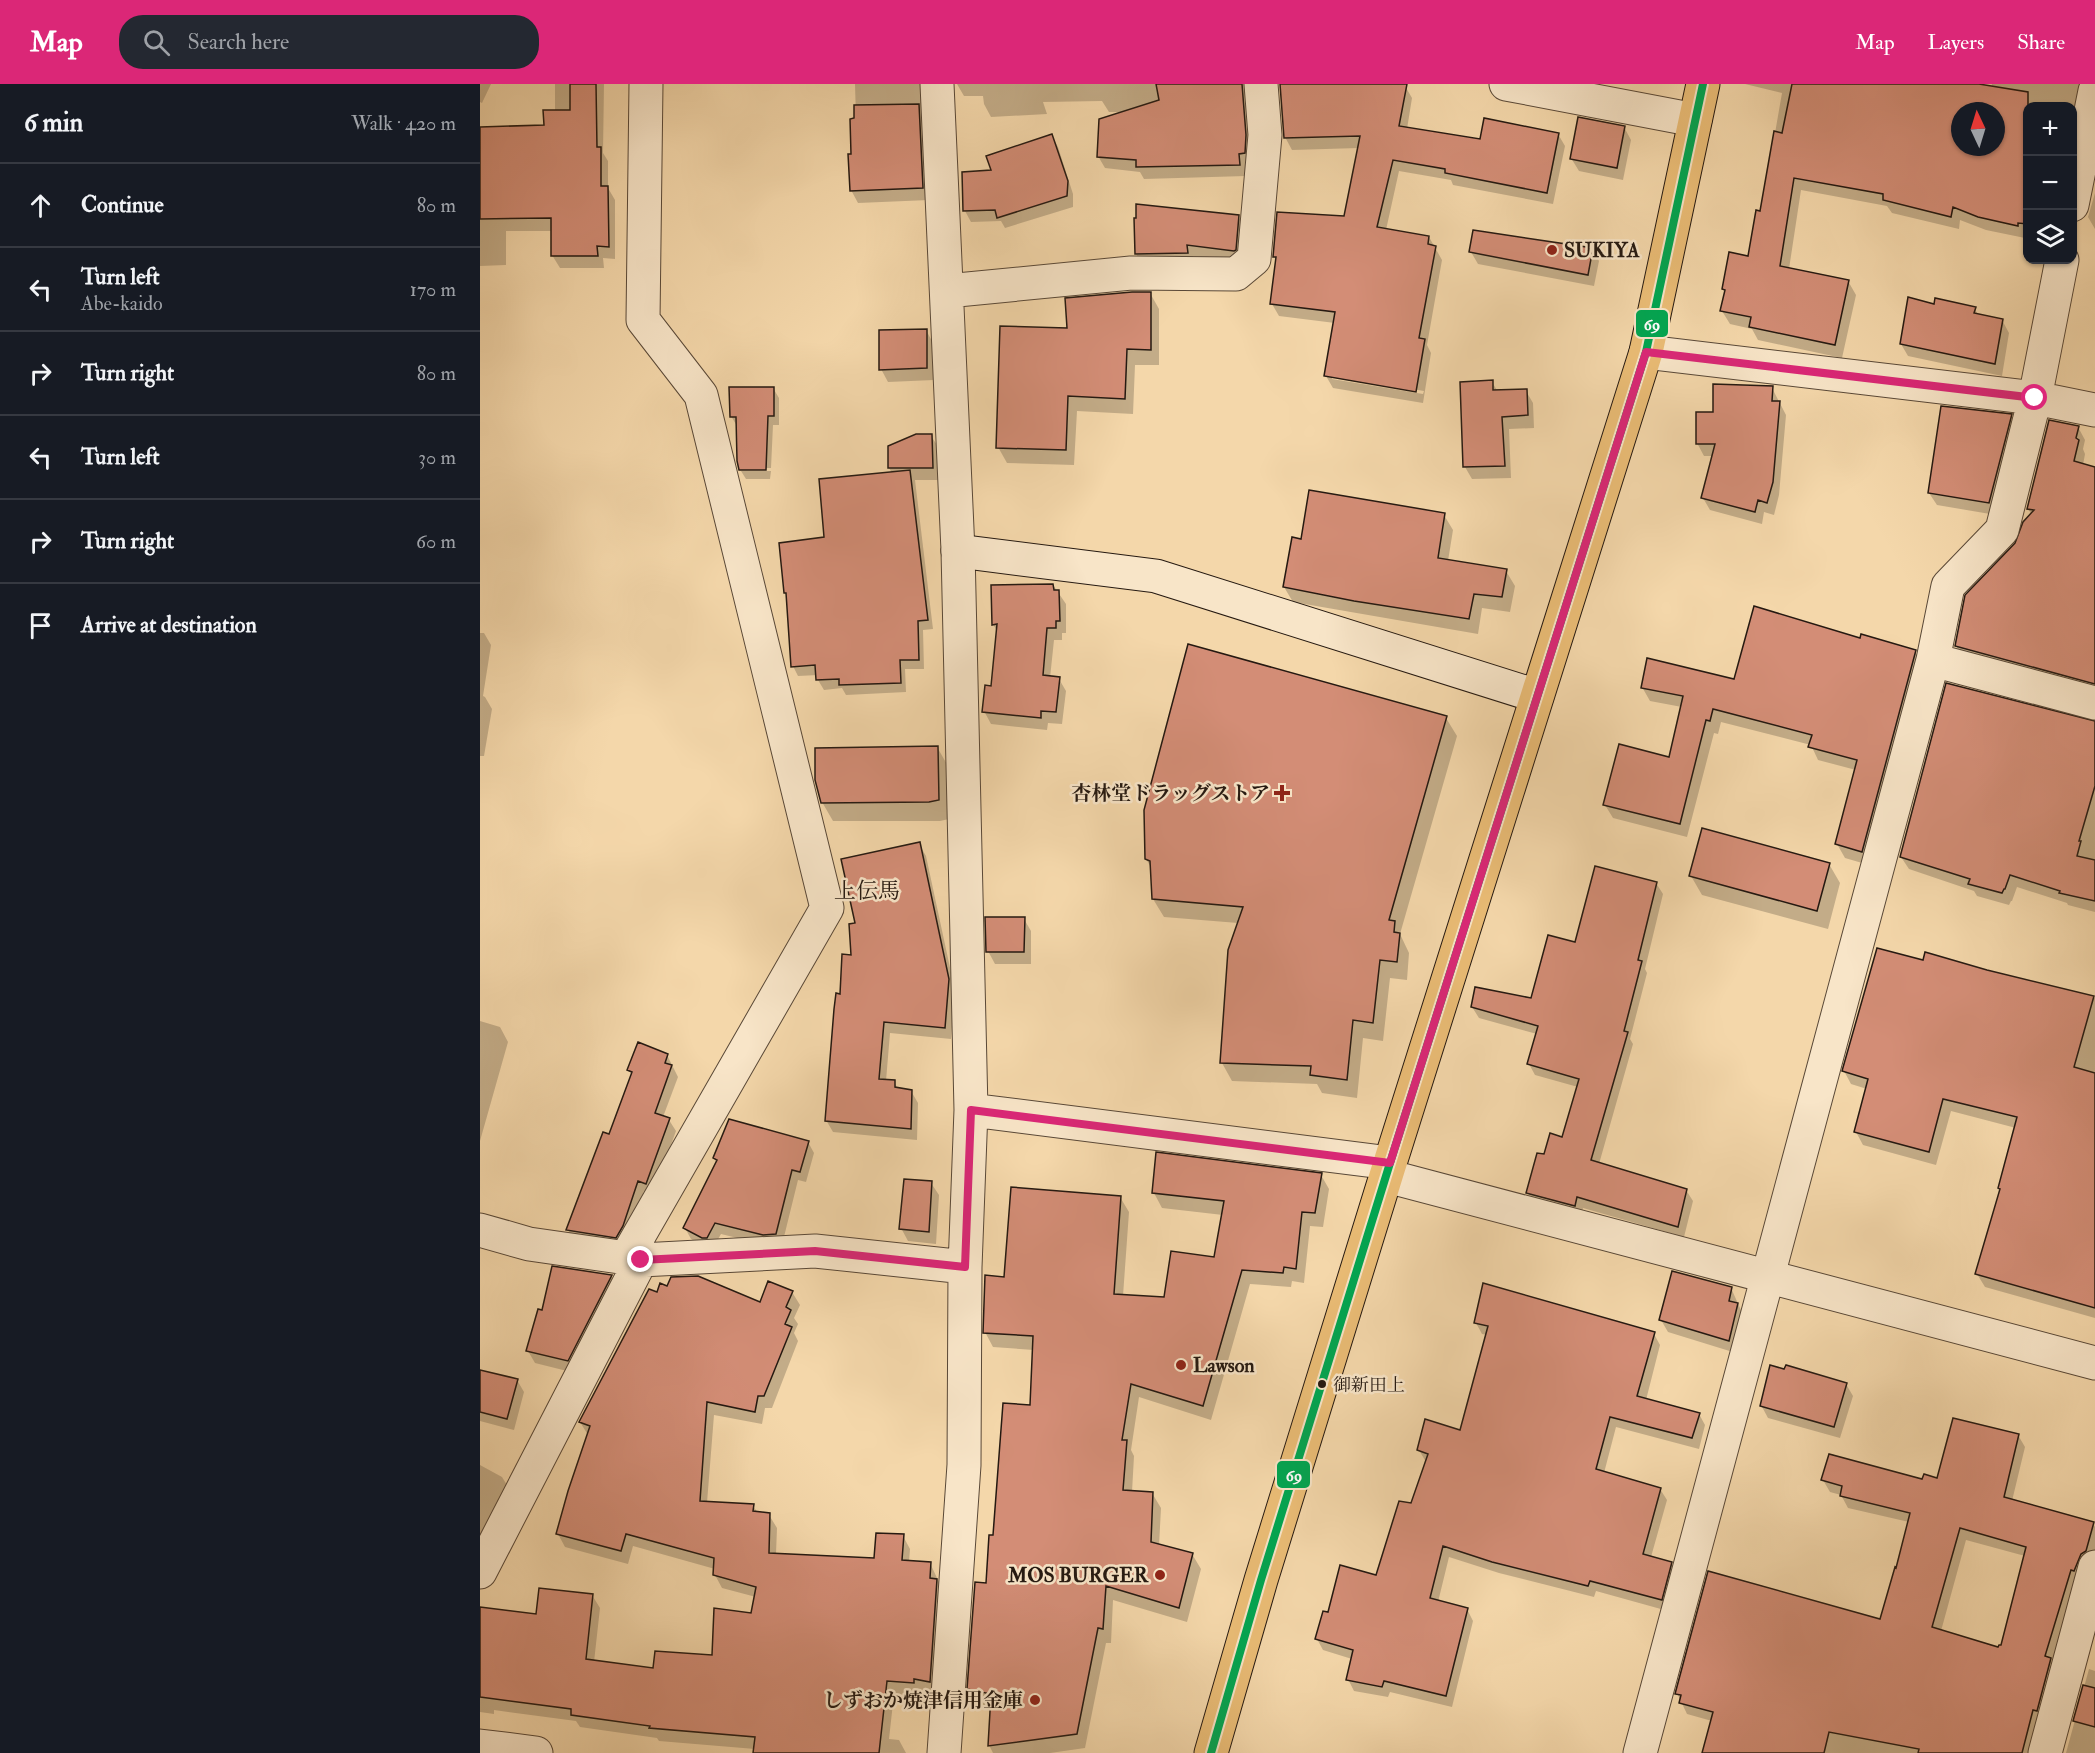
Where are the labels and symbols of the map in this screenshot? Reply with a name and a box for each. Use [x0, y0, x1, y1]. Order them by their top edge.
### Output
north arrow [1951, 102, 2005, 156]
place label: SUKIYA [1564, 238, 1640, 263]
marker: SUKIYA [1545, 243, 1559, 257]
line badge: 69 [1635, 309, 1669, 338]
text: 69 [1644, 315, 1660, 335]
route start [2021, 384, 2047, 410]
place label: 杏林堂ドラッグストア [1071, 781, 1270, 806]
marker: 杏林堂ドラッグストア [1275, 786, 1289, 800]
district label: 上伝馬 [834, 877, 900, 905]
route end [627, 1246, 653, 1272]
place label: Lawson [1193, 1353, 1255, 1378]
marker: Lawson [1174, 1358, 1188, 1372]
place label: 御新田上 [1333, 1374, 1405, 1397]
marker: 御新田上 [1316, 1378, 1328, 1390]
line badge: 69 [1276, 1460, 1311, 1489]
text: 69 [1286, 1466, 1302, 1486]
place label: MOS BURGER [1007, 1563, 1150, 1588]
marker: MOS BURGER [1153, 1568, 1167, 1582]
place label: しずおか焼津信用金庫 [823, 1688, 1023, 1713]
marker: しずおか焼津信用金庫 [1028, 1693, 1042, 1707]

